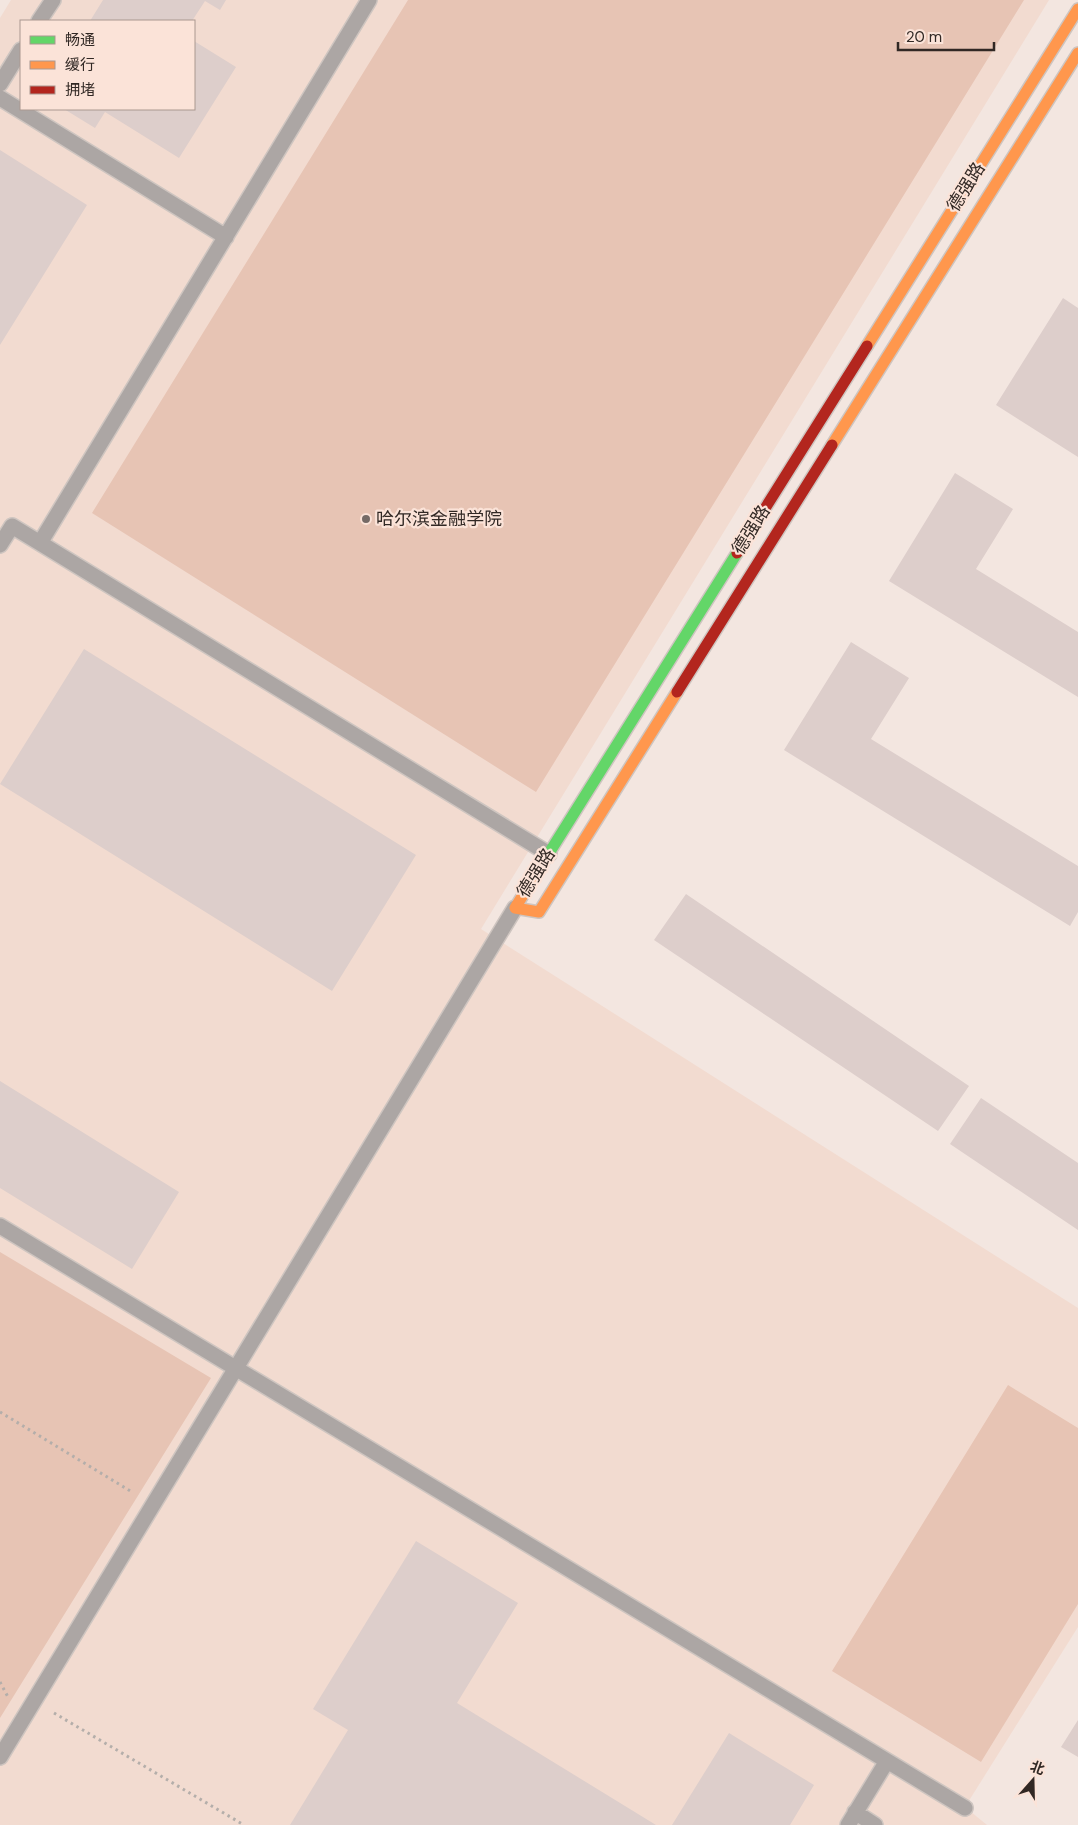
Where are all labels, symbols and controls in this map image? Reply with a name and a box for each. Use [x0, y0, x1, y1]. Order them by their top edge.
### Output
legend [20, 20, 195, 110]
scale bar [898, 20, 994, 52]
text: 20 m [906, 27, 942, 47]
text: 畅通 [65, 30, 95, 50]
text: 缓行 [65, 55, 95, 75]
text: 拥堵 [65, 80, 95, 100]
street label: 德强路 [942, 158, 990, 216]
street label: 德强路 [727, 501, 775, 559]
place label: 哈尔滨金融学院 [376, 507, 502, 531]
marker: 哈尔滨金融学院 [360, 513, 372, 525]
street label: 德强路 [512, 844, 560, 902]
north arrow [1008, 1755, 1058, 1805]
text: 北 [1028, 1757, 1047, 1779]

